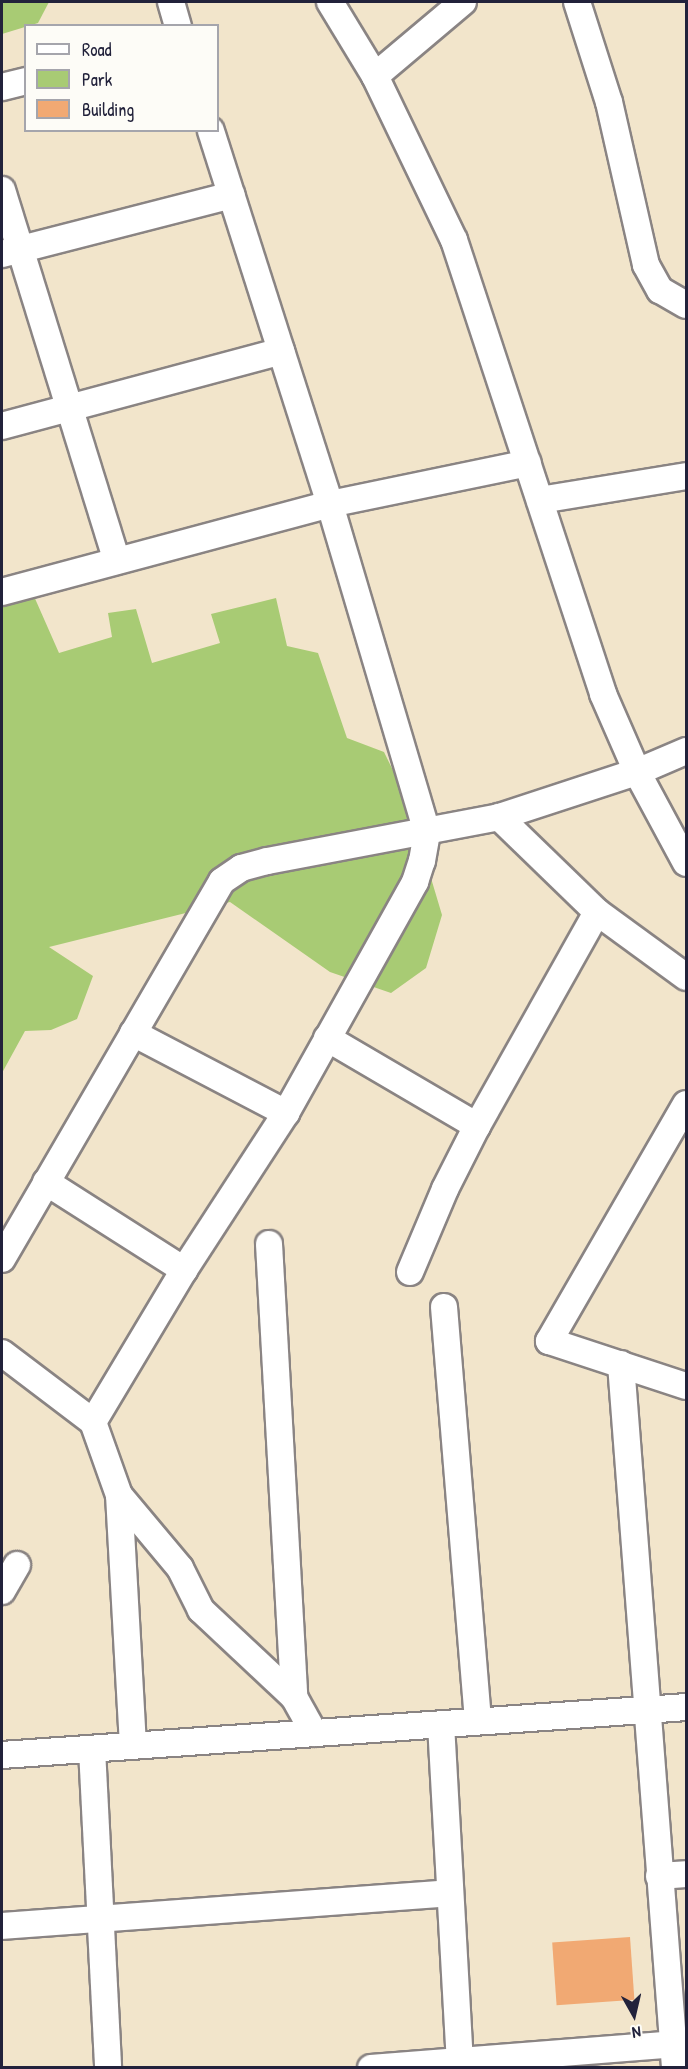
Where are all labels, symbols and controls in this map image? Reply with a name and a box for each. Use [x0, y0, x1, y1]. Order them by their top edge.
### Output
legend [24, 24, 219, 132]
text: Road [82, 37, 112, 62]
text: Park [82, 67, 112, 92]
text: Building [82, 97, 134, 122]
north arrow [604, 1985, 664, 2045]
text: N [631, 2021, 642, 2044]

